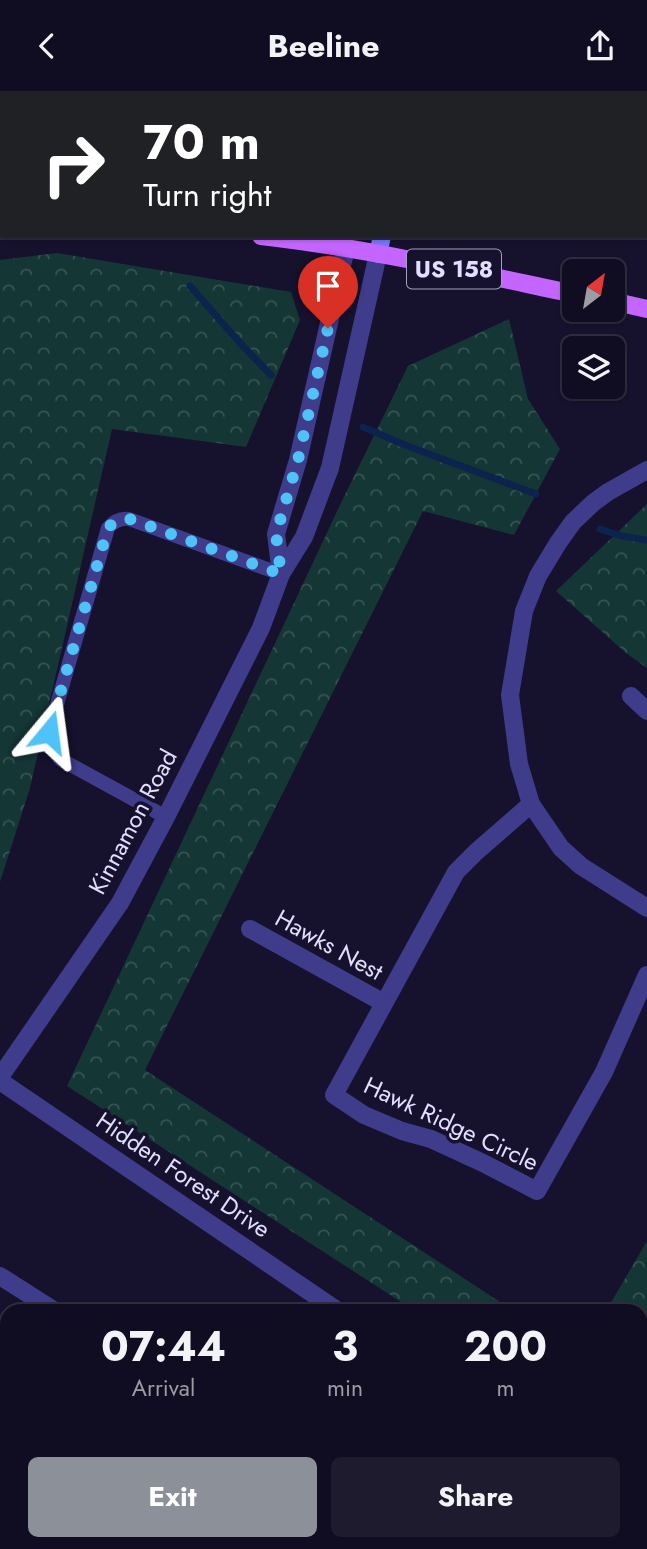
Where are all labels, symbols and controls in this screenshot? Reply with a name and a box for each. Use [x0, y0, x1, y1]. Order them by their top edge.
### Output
text: Beeline [267, 23, 380, 69]
icon: back [28, 27, 66, 65]
icon: share [581, 27, 619, 65]
text: 70 m [143, 107, 260, 177]
icon: right [28, 119, 119, 210]
text: Turn right [143, 172, 272, 218]
road number: US 158 [407, 249, 501, 288]
pin [298, 256, 358, 328]
north arrow [562, 259, 625, 322]
map controls [562, 259, 625, 399]
icon: arrive [309, 267, 347, 305]
button: layers [562, 336, 625, 399]
position arrow [12, 695, 86, 769]
street label: Kinnamon Road [80, 743, 186, 901]
street label: Hawks Nest [269, 900, 390, 989]
street label: Hawk Ridge Circle [358, 1068, 544, 1179]
street label: Hidden Forest Drive [89, 1103, 277, 1246]
text: 07:44 [101, 1316, 226, 1377]
text: 3 [332, 1316, 358, 1377]
text: 200 [464, 1316, 547, 1377]
text: Arrival [132, 1371, 195, 1405]
text: min [327, 1371, 363, 1405]
text: m [497, 1371, 514, 1405]
button: Exit [28, 1457, 317, 1537]
button: Share [331, 1457, 620, 1537]

